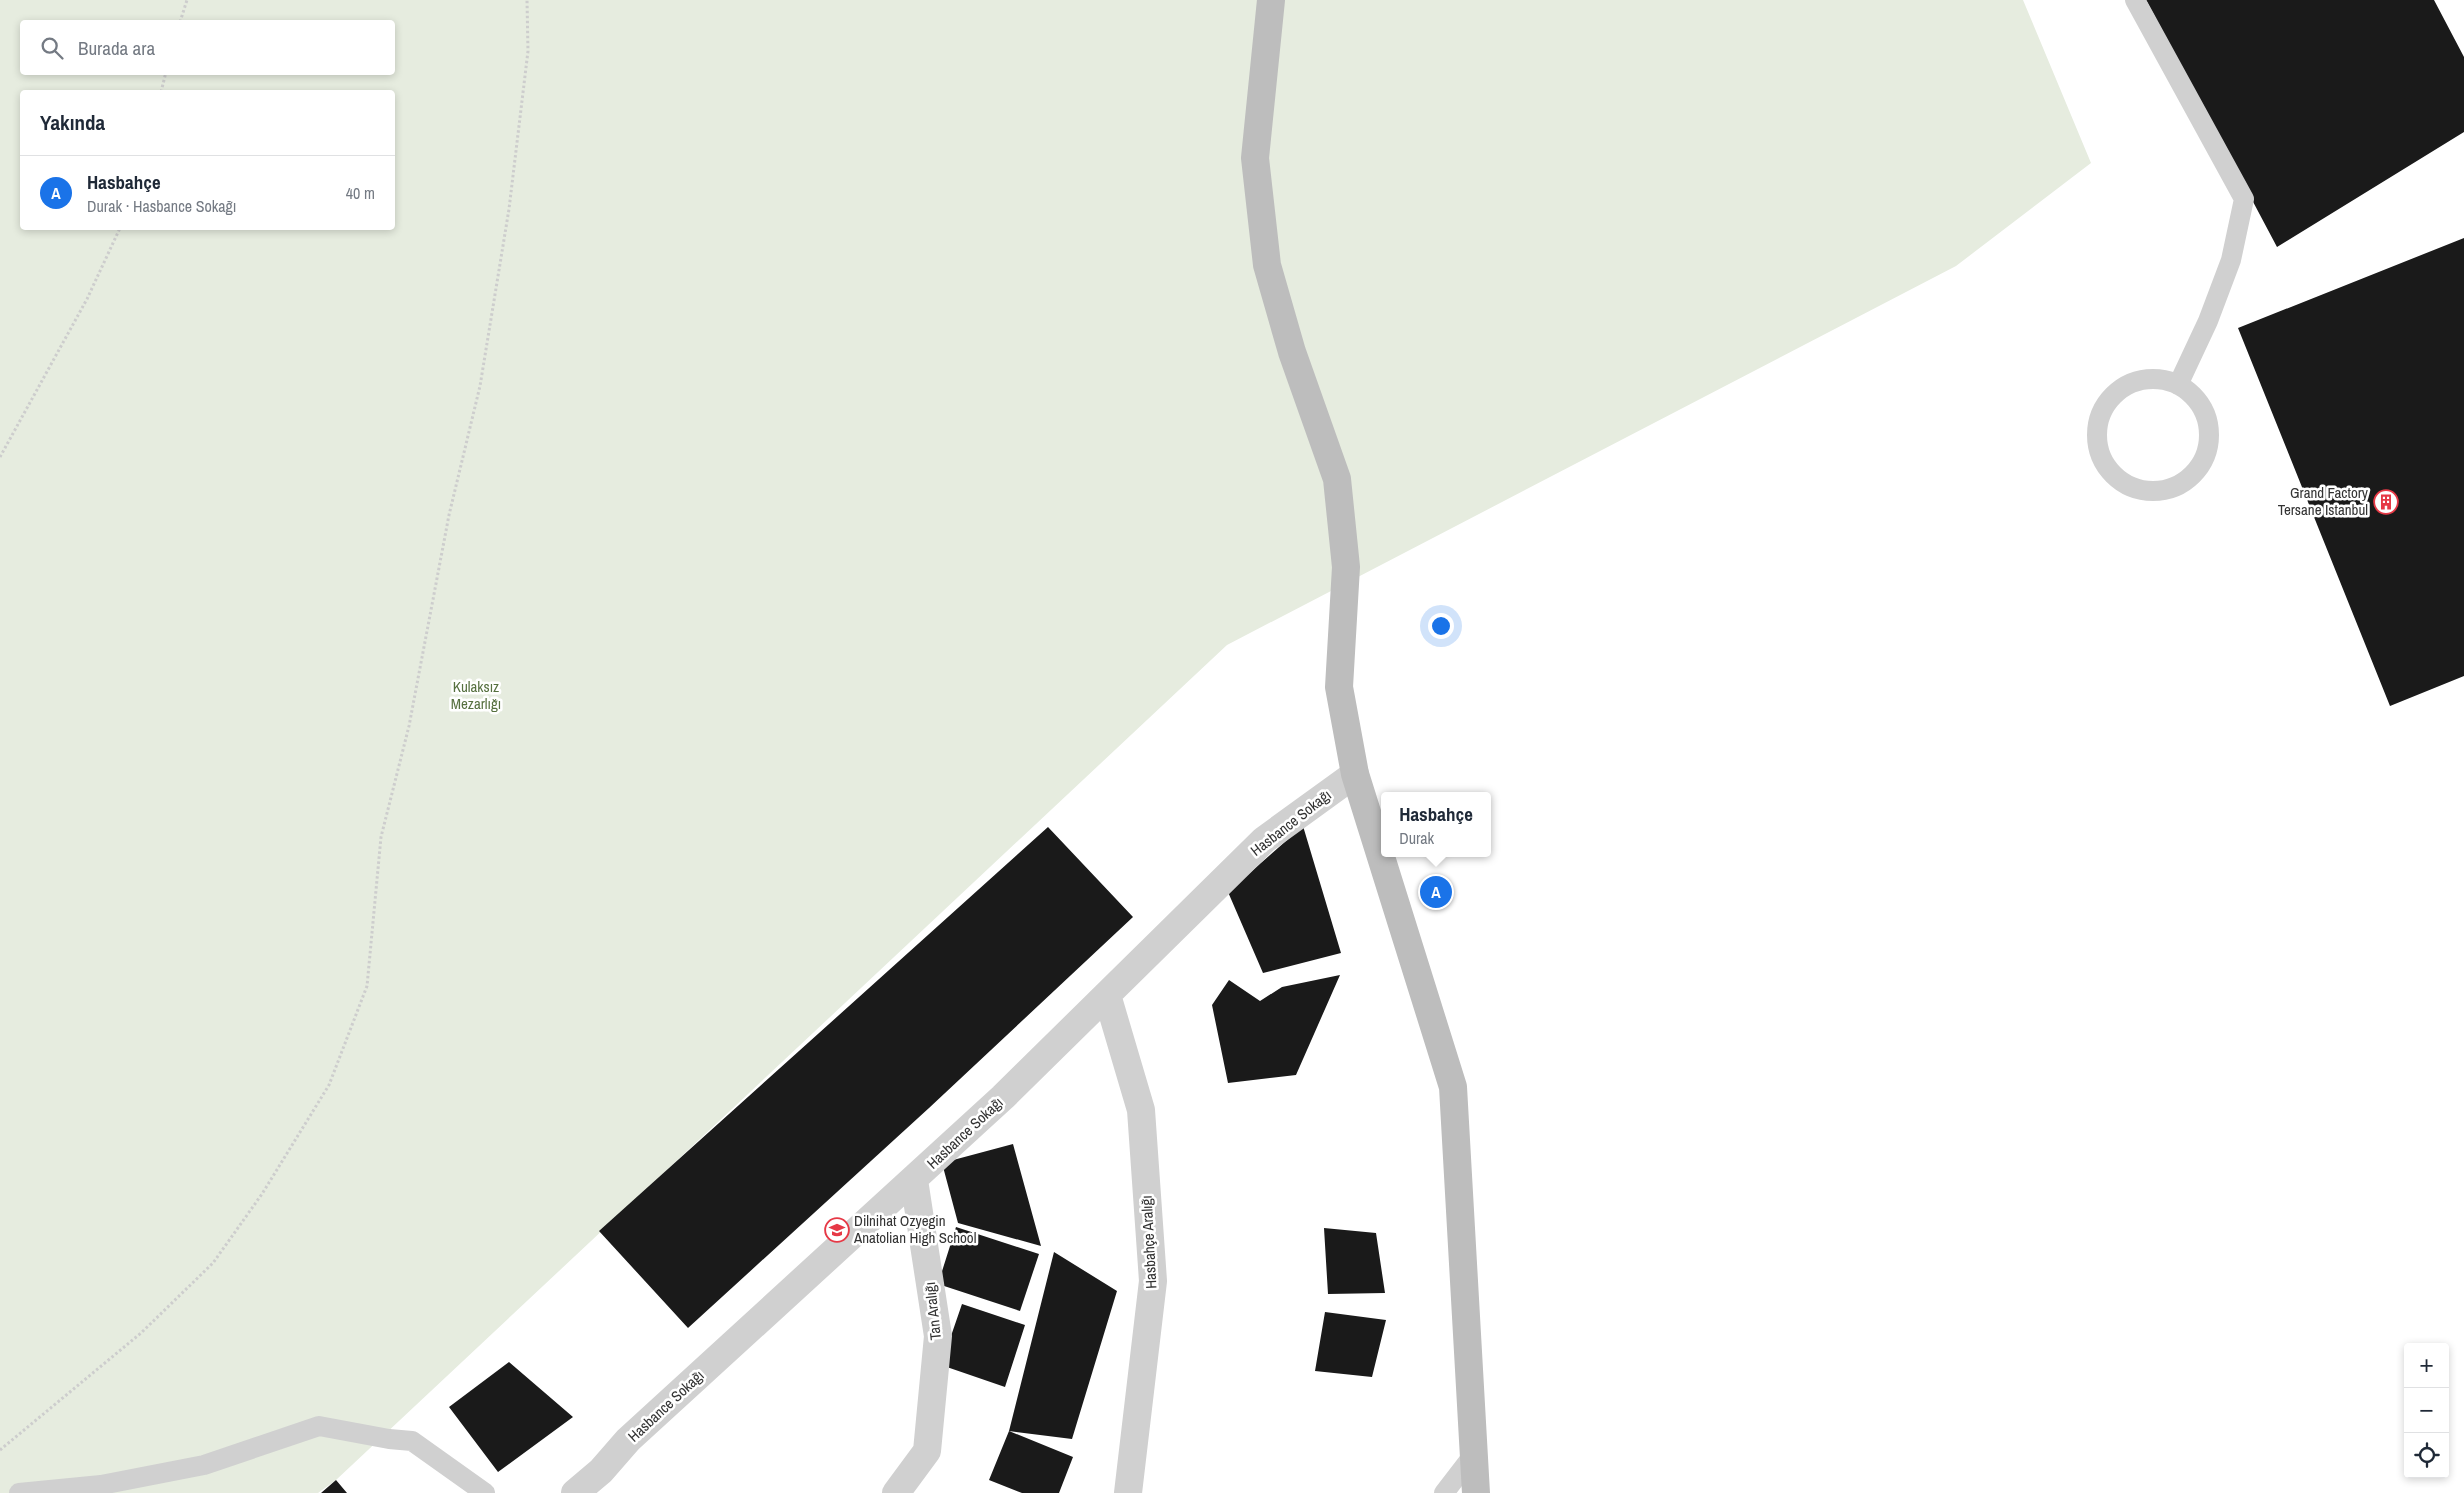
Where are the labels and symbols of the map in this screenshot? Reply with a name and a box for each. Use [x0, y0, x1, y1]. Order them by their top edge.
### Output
place label: Grand Factory Tersane Istanbul [2278, 482, 2369, 520]
building icon: Grand Factory Tersane Istanbul [2373, 489, 2399, 515]
your location [1428, 613, 1454, 639]
park label: Kulaksız Mezarlığı [451, 676, 501, 714]
street label: Hasbance Sokağı [1246, 784, 1335, 861]
pin: A [1420, 873, 1452, 911]
street label: Hasbance Sokağı [922, 1092, 1007, 1173]
street label: Hasbahçe Aralığı [1136, 1195, 1161, 1289]
place label: Dilnihat Ozyegin Anatolian High School [853, 1210, 976, 1248]
school or university icon: Dilnihat Ozyegin Anatolian High School [824, 1217, 850, 1243]
street label: Tan Aralığı [919, 1281, 946, 1341]
street label: Hasbance Sokağı [623, 1365, 708, 1446]

